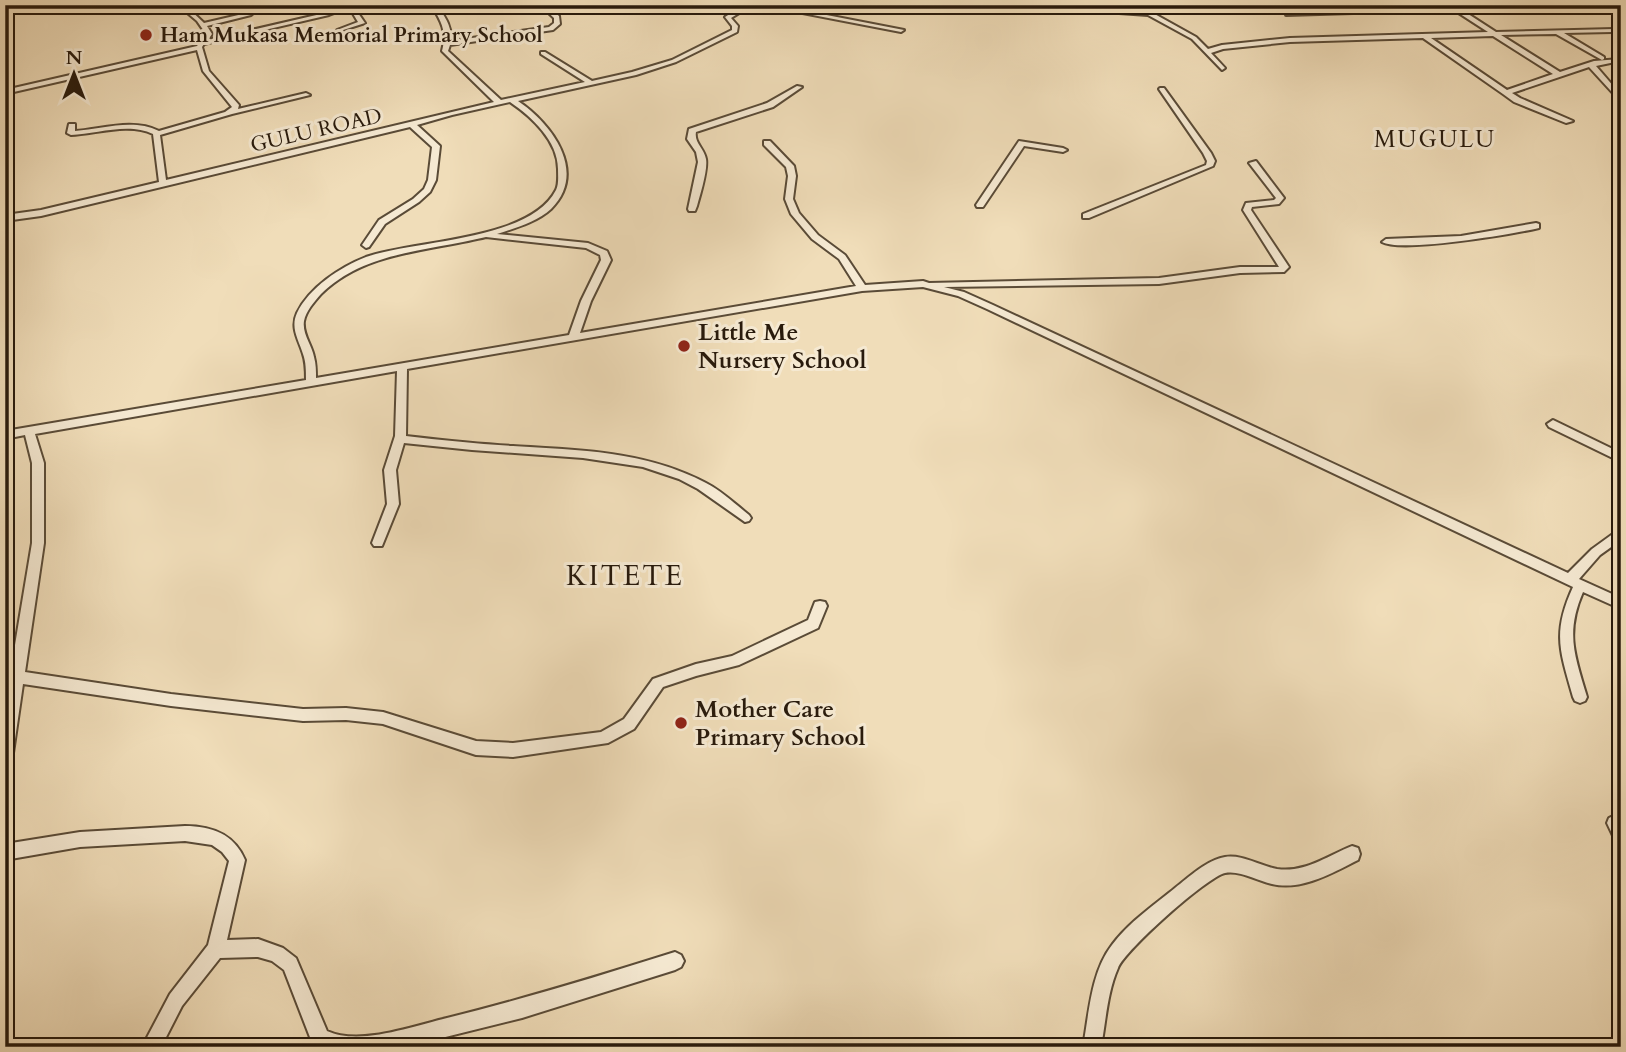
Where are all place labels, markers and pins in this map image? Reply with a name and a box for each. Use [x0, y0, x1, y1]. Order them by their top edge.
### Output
place label: Ham Mukasa Memorial Primary School [160, 21, 543, 50]
marker: Ham Mukasa Memorial Primary School [138, 27, 154, 43]
place label: Little Me Nursery School [698, 316, 866, 377]
marker: Little Me Nursery School [676, 338, 692, 354]
place label: Mother Care Primary School [695, 693, 866, 754]
marker: Mother Care Primary School [673, 715, 689, 731]

